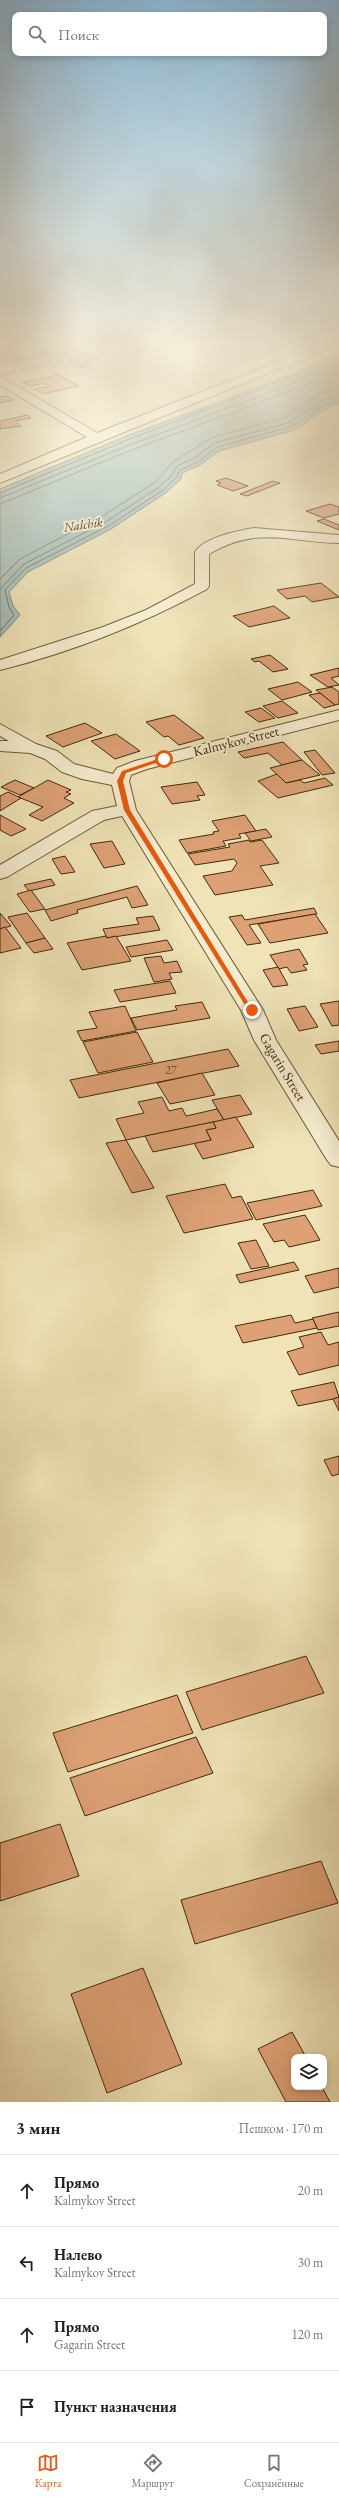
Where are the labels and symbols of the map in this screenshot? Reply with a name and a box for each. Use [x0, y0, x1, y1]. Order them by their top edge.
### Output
water label: Nalchik [61, 513, 104, 536]
street label: Kalmykov Street [191, 721, 281, 760]
route start [155, 750, 173, 768]
route end [243, 1001, 261, 1019]
street label: Gagarin Street [256, 1030, 311, 1105]
house number: 27 [165, 1062, 177, 1078]

